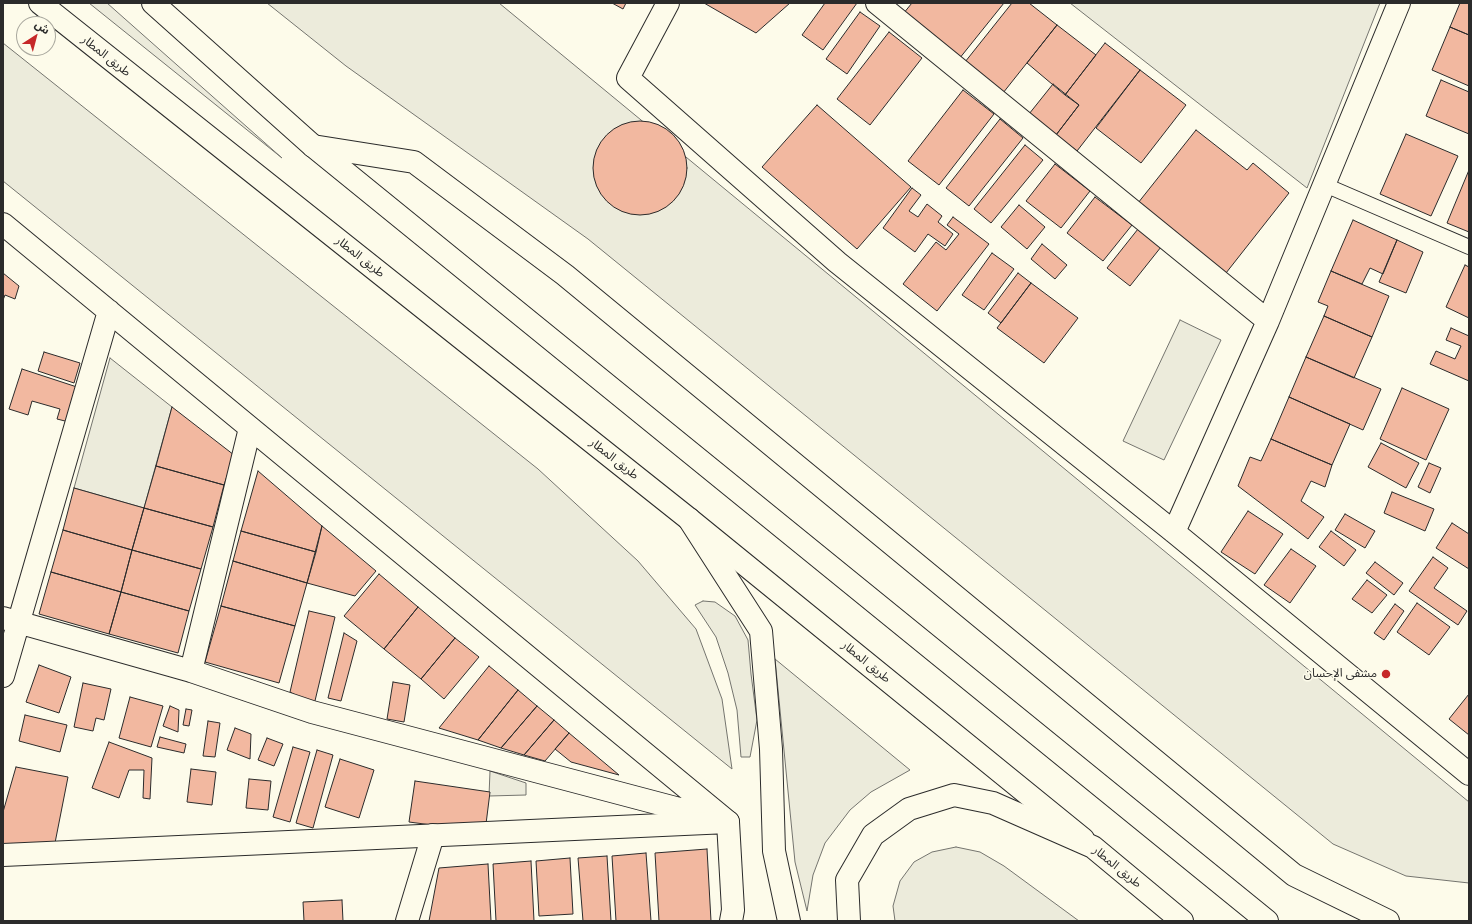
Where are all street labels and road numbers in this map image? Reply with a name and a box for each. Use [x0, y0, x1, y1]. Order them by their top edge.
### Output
street label: طريق المطار [79, 32, 133, 80]
street label: طريق المطار [333, 233, 387, 281]
street label: طريق المطار [587, 435, 641, 483]
street label: طريق المطار [839, 638, 893, 686]
street label: طريق المطار [1090, 843, 1144, 891]

